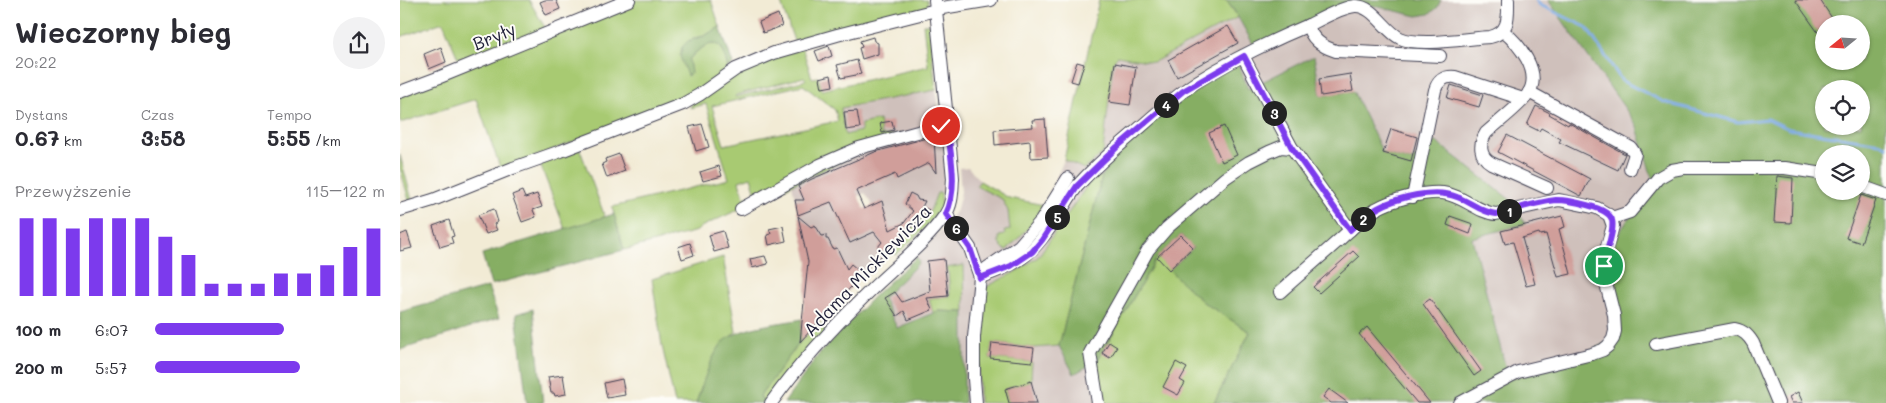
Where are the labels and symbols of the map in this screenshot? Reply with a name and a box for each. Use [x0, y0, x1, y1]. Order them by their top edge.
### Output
north arrow [1815, 15, 1870, 70]
street label: Bryły [469, 17, 519, 55]
pin: 4 [1154, 92, 1178, 118]
pin: 3 [1262, 100, 1286, 126]
pin [920, 105, 962, 147]
pin: 1 [1496, 198, 1522, 224]
street label: Adama Mickiewicza [798, 199, 936, 341]
pin: 5 [1044, 204, 1070, 230]
pin: 2 [1350, 206, 1376, 232]
pin: 6 [944, 216, 968, 240]
pin [1583, 245, 1625, 287]

